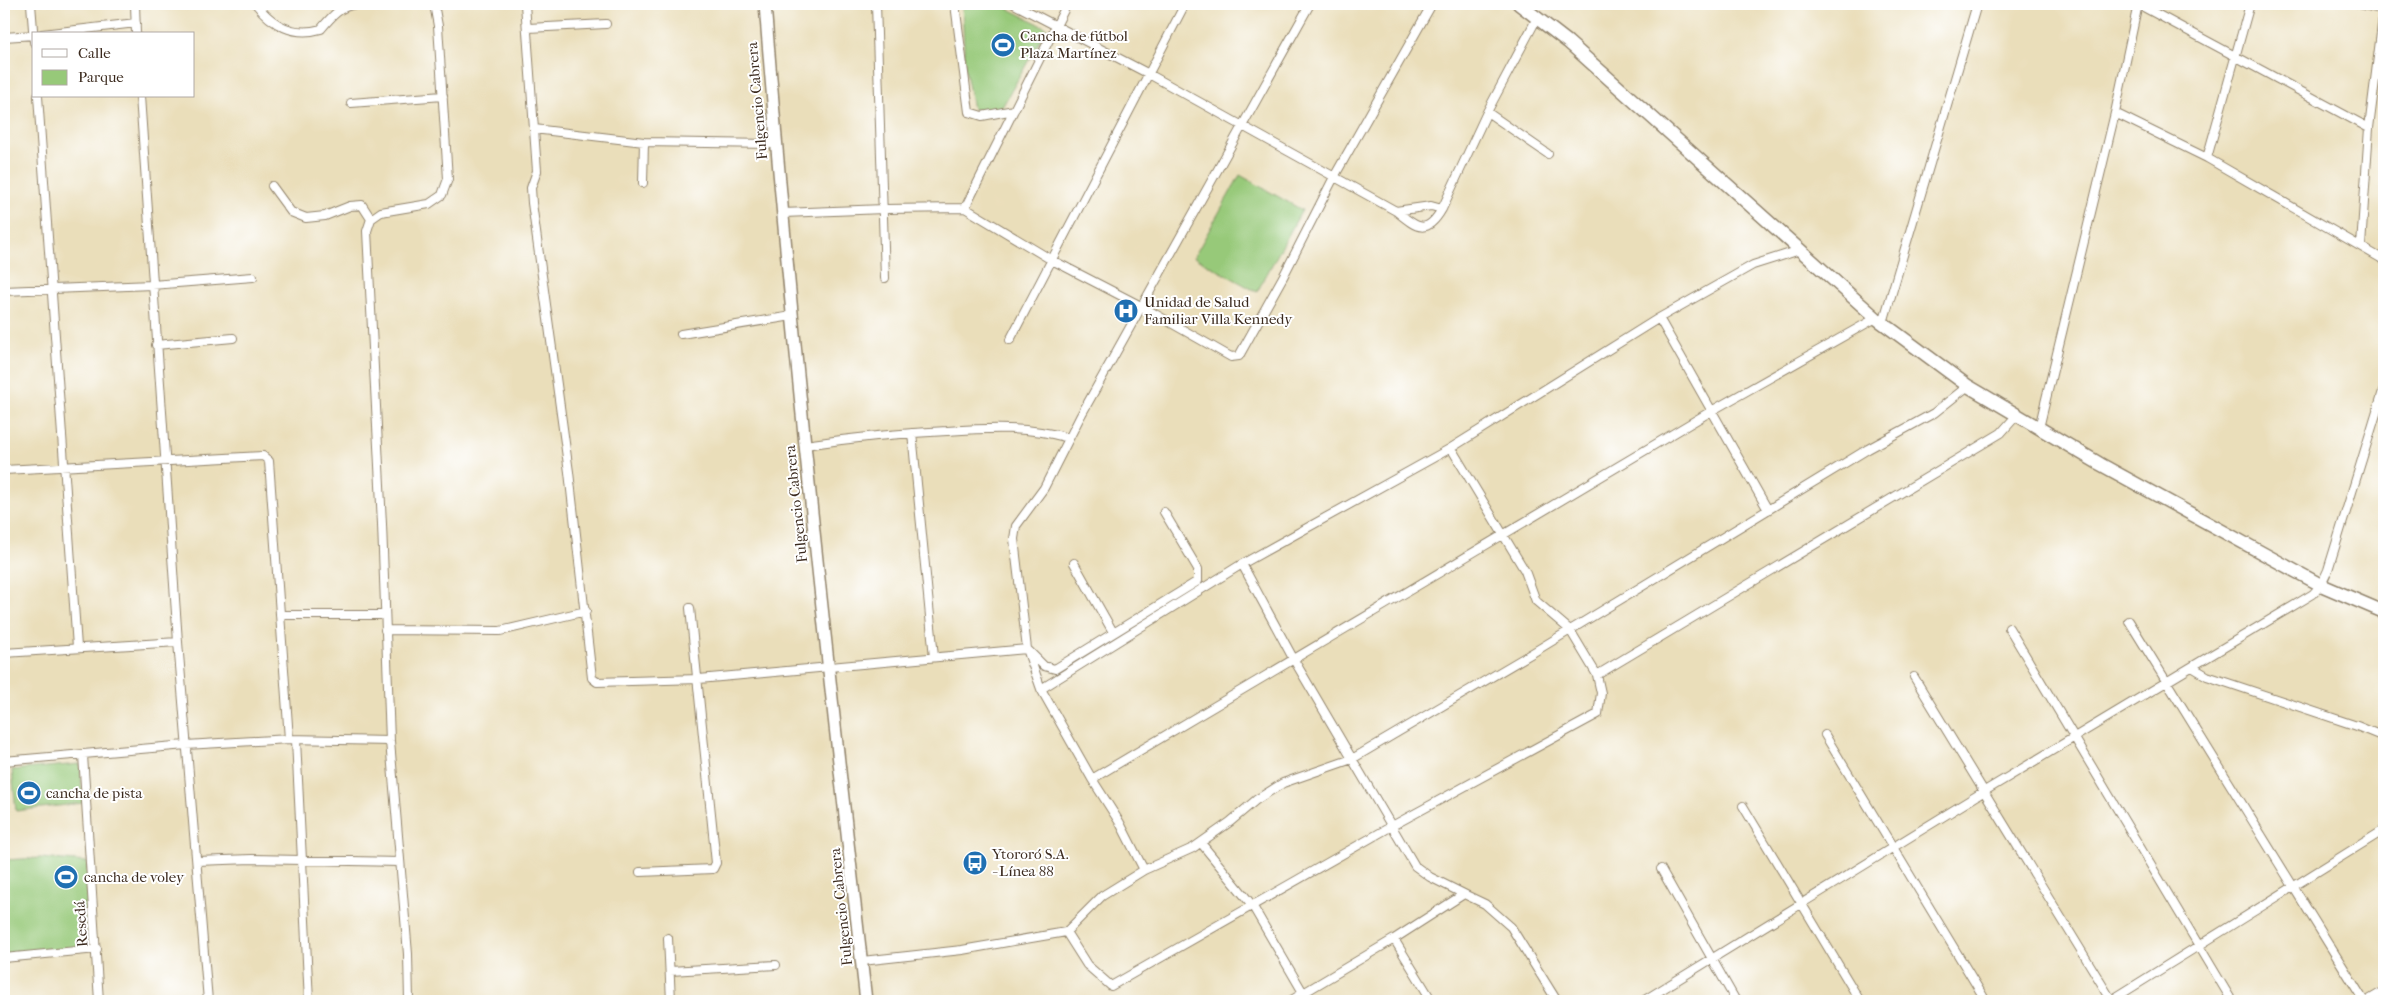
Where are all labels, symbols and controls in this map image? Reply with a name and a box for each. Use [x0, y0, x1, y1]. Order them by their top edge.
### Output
place label: Cancha de fútbol Plaza Martínez [1020, 27, 1128, 62]
legend [32, 32, 195, 98]
sports icon: Cancha de fútbol Plaza Martínez [990, 32, 1016, 58]
street label: Fulgencio Cabrera [743, 40, 771, 161]
text: Calle [78, 44, 111, 62]
text: Parque [78, 68, 124, 86]
place label: Unidad de Salud Familiar Villa Kennedy [1144, 293, 1293, 328]
hospital icon: Unidad de Salud Familiar Villa Kennedy [1113, 298, 1139, 324]
street label: Fulgencio Cabrera [781, 443, 811, 564]
sports icon: cancha de pista [16, 780, 42, 806]
place label: cancha de pista [46, 784, 144, 802]
place label: Ytororó S.A. - Línea 88 [991, 845, 1069, 880]
street label: Fulgencio Cabrera [826, 846, 856, 967]
bus stop icon: Ytororó S.A. - Línea 88 [962, 850, 988, 876]
sports icon: cancha de voley [53, 864, 79, 890]
place label: cancha de voley [84, 868, 185, 886]
street label: Resedá [70, 899, 92, 948]

